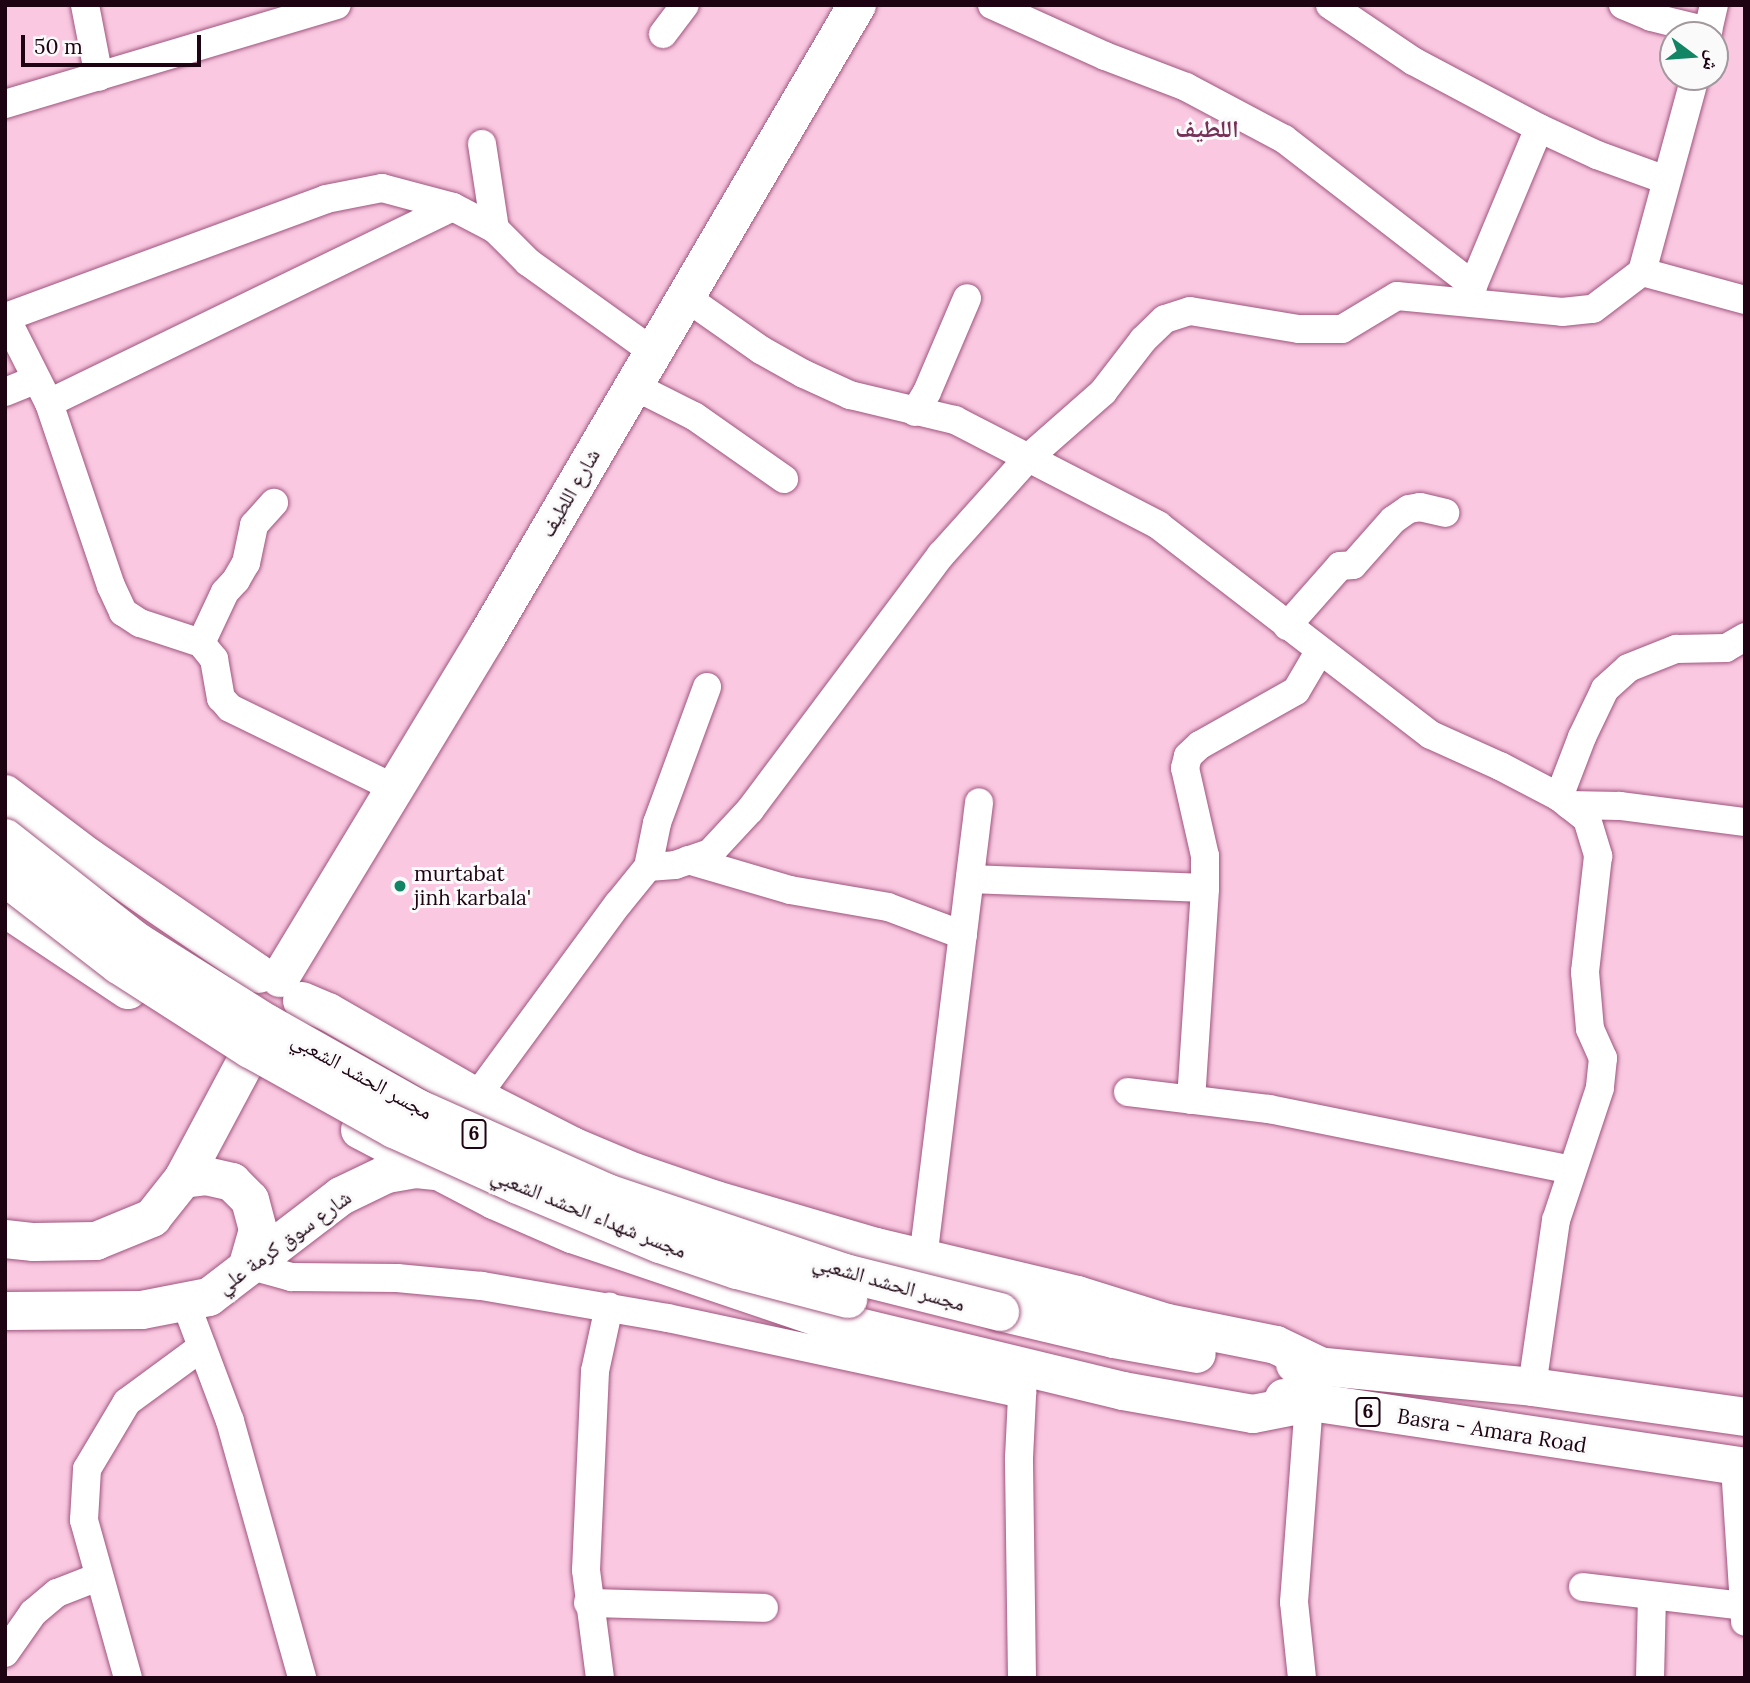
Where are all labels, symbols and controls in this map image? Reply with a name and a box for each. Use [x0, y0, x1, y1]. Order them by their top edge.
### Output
scale bar [24, 21, 205, 65]
north arrow [1659, 21, 1729, 91]
text: 50 m [34, 33, 83, 60]
text: ش [1698, 48, 1727, 74]
district label: اللطيف [1175, 115, 1239, 143]
street label: شارع اللطيف [535, 444, 605, 542]
place label: murtabat jinh karbala' [414, 861, 531, 911]
marker: murtabat jinh karbala' [392, 878, 408, 894]
street label: مجسر الحشد الشعبي [287, 1027, 437, 1125]
road number: 6 [460, 1118, 488, 1150]
street label: مجسر شهداء الحشد الشعبي [488, 1162, 690, 1264]
street label: شارع سوق كرمة علي [212, 1185, 356, 1299]
street label: مجسر الحشد الشعبي [810, 1249, 968, 1317]
road number: 6 [1354, 1396, 1382, 1428]
street label: Basra - Amara Road [1395, 1404, 1589, 1458]

